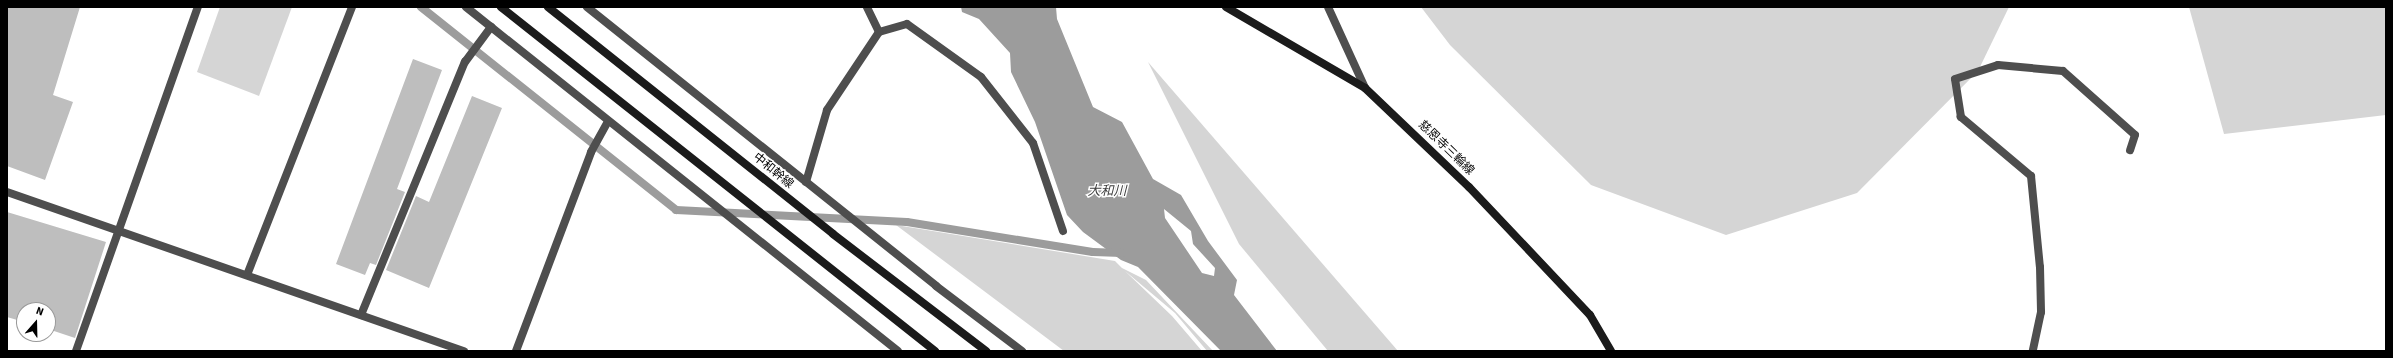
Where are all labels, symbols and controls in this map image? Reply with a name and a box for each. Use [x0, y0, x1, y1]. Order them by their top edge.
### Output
street label: 慈恩寺三輪線 [1415, 118, 1477, 178]
street label: 中和幹線 [750, 150, 796, 192]
water label: 大和川 [1088, 183, 1126, 199]
north arrow [16, 302, 56, 342]
text: N [34, 303, 46, 319]

